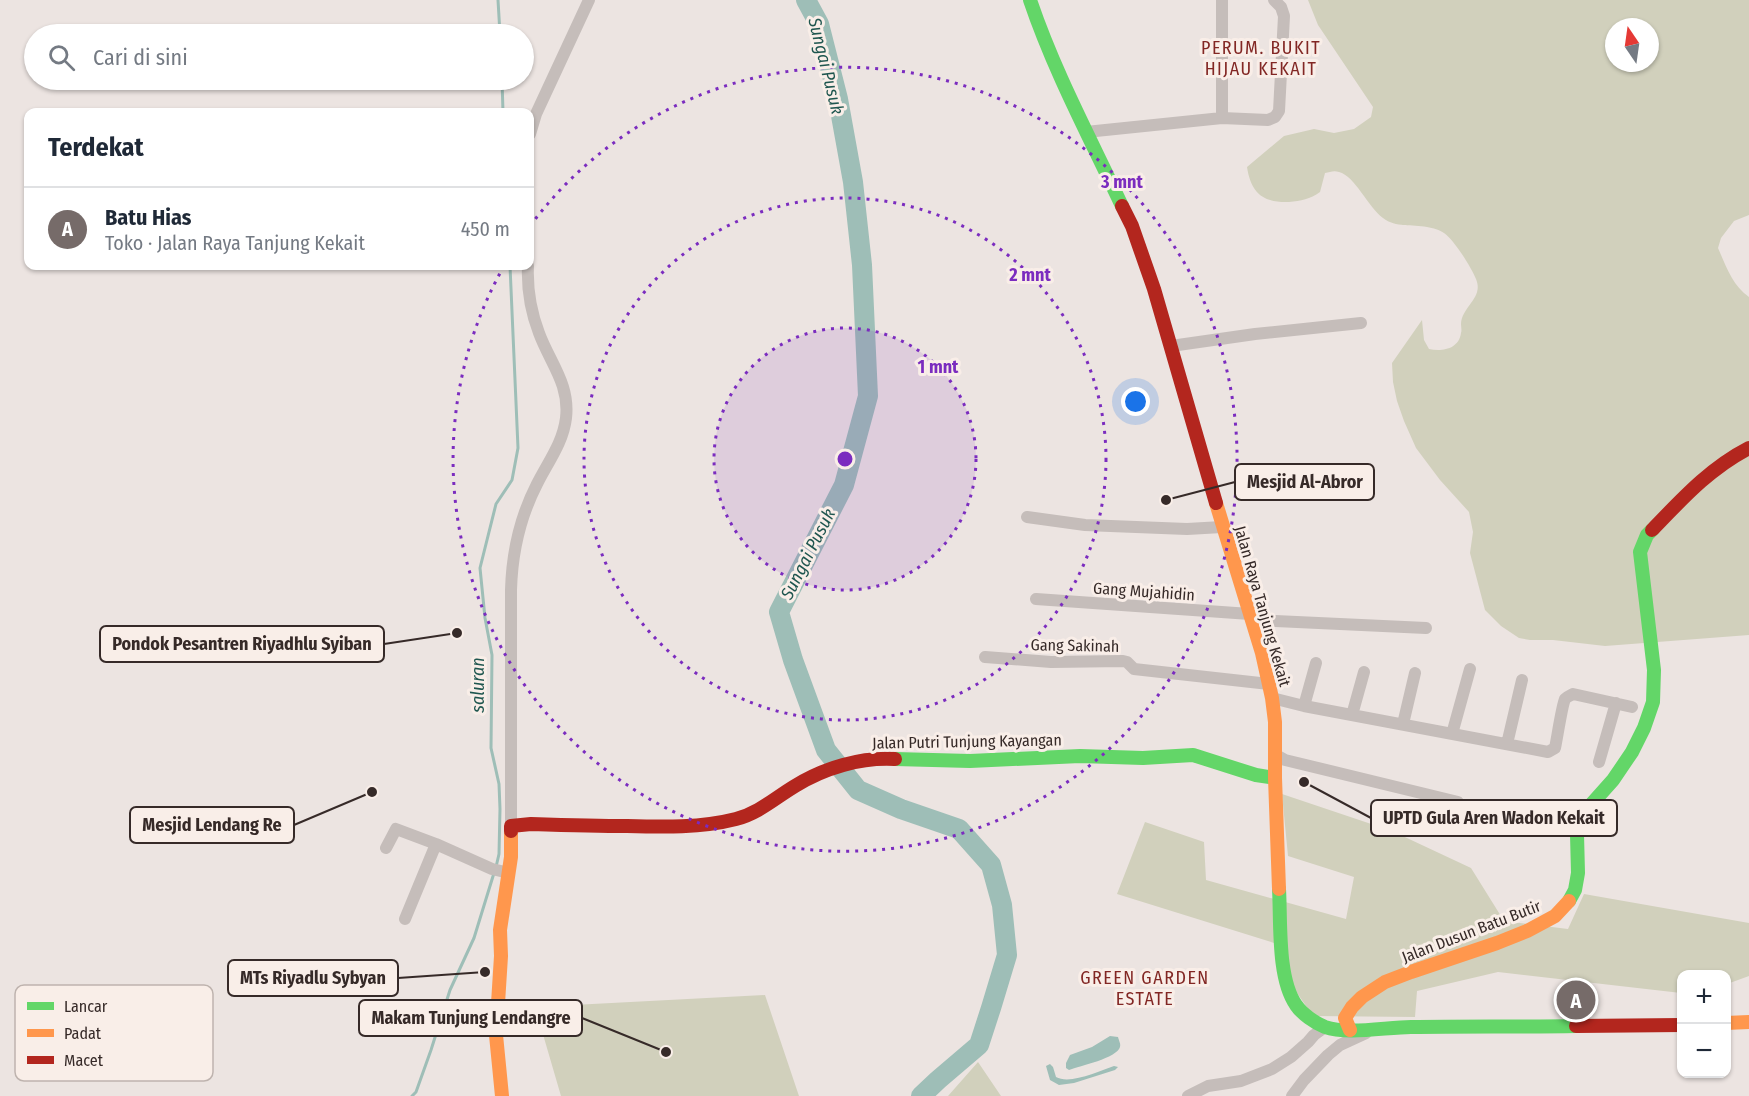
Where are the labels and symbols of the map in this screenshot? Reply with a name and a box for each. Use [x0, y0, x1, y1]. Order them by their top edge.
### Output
water label: Sungai Pusuk [803, 14, 849, 117]
north arrow [1605, 18, 1659, 72]
district label: PERUM. BUKIT HIJAU KEKAIT [1201, 37, 1321, 80]
text: 3 mnt [1100, 171, 1144, 193]
text: 2 mnt [1008, 264, 1051, 286]
text: 1 mnt [918, 356, 959, 378]
your location [1121, 387, 1150, 416]
centre of rings [835, 449, 855, 469]
callout: Mesjid Al-Abror [1235, 464, 1374, 500]
text: Mesjid Al-Abror [1247, 471, 1363, 493]
water label: Sungai Pusuk [775, 505, 840, 604]
street label: Jalan Raya Tanjung Kekait [1230, 524, 1295, 689]
street label: Gang Mujahidin [1093, 578, 1195, 605]
callout: Pondok Pesantren Riyadhlu Syiban [100, 626, 384, 662]
text: Pondok Pesantren Riyadhlu Syiban [112, 633, 372, 655]
street label: Gang Sakinah [1030, 635, 1120, 656]
water label: saluran [467, 657, 489, 714]
street label: Jalan Putri Tunjung Kayangan [872, 730, 1062, 753]
callout: UPTD Gula Aren Wadon Kekait [1371, 800, 1617, 836]
callout: Mesjid Lendang Re [130, 807, 294, 843]
text: UPTD Gula Aren Wadon Kekait [1383, 807, 1606, 829]
text: Mesjid Lendang Re [142, 814, 282, 836]
street label: Jalan Dusun Batu Butir [1399, 896, 1544, 967]
callout: MTs Riyadlu Sybyan [228, 960, 398, 996]
text: MTs Riyadlu Sybyan [240, 967, 386, 989]
district label: GREEN GARDEN ESTATE [1080, 967, 1210, 1010]
pin: A [1556, 978, 1596, 1022]
legend [15, 985, 213, 1081]
text: Lancar [64, 997, 108, 1016]
callout: Makam Tunjung Lendangre [359, 1000, 582, 1036]
text: Makam Tunjung Lendangre [371, 1007, 571, 1029]
text: Padat [64, 1024, 102, 1043]
text: Macet [64, 1051, 104, 1070]

